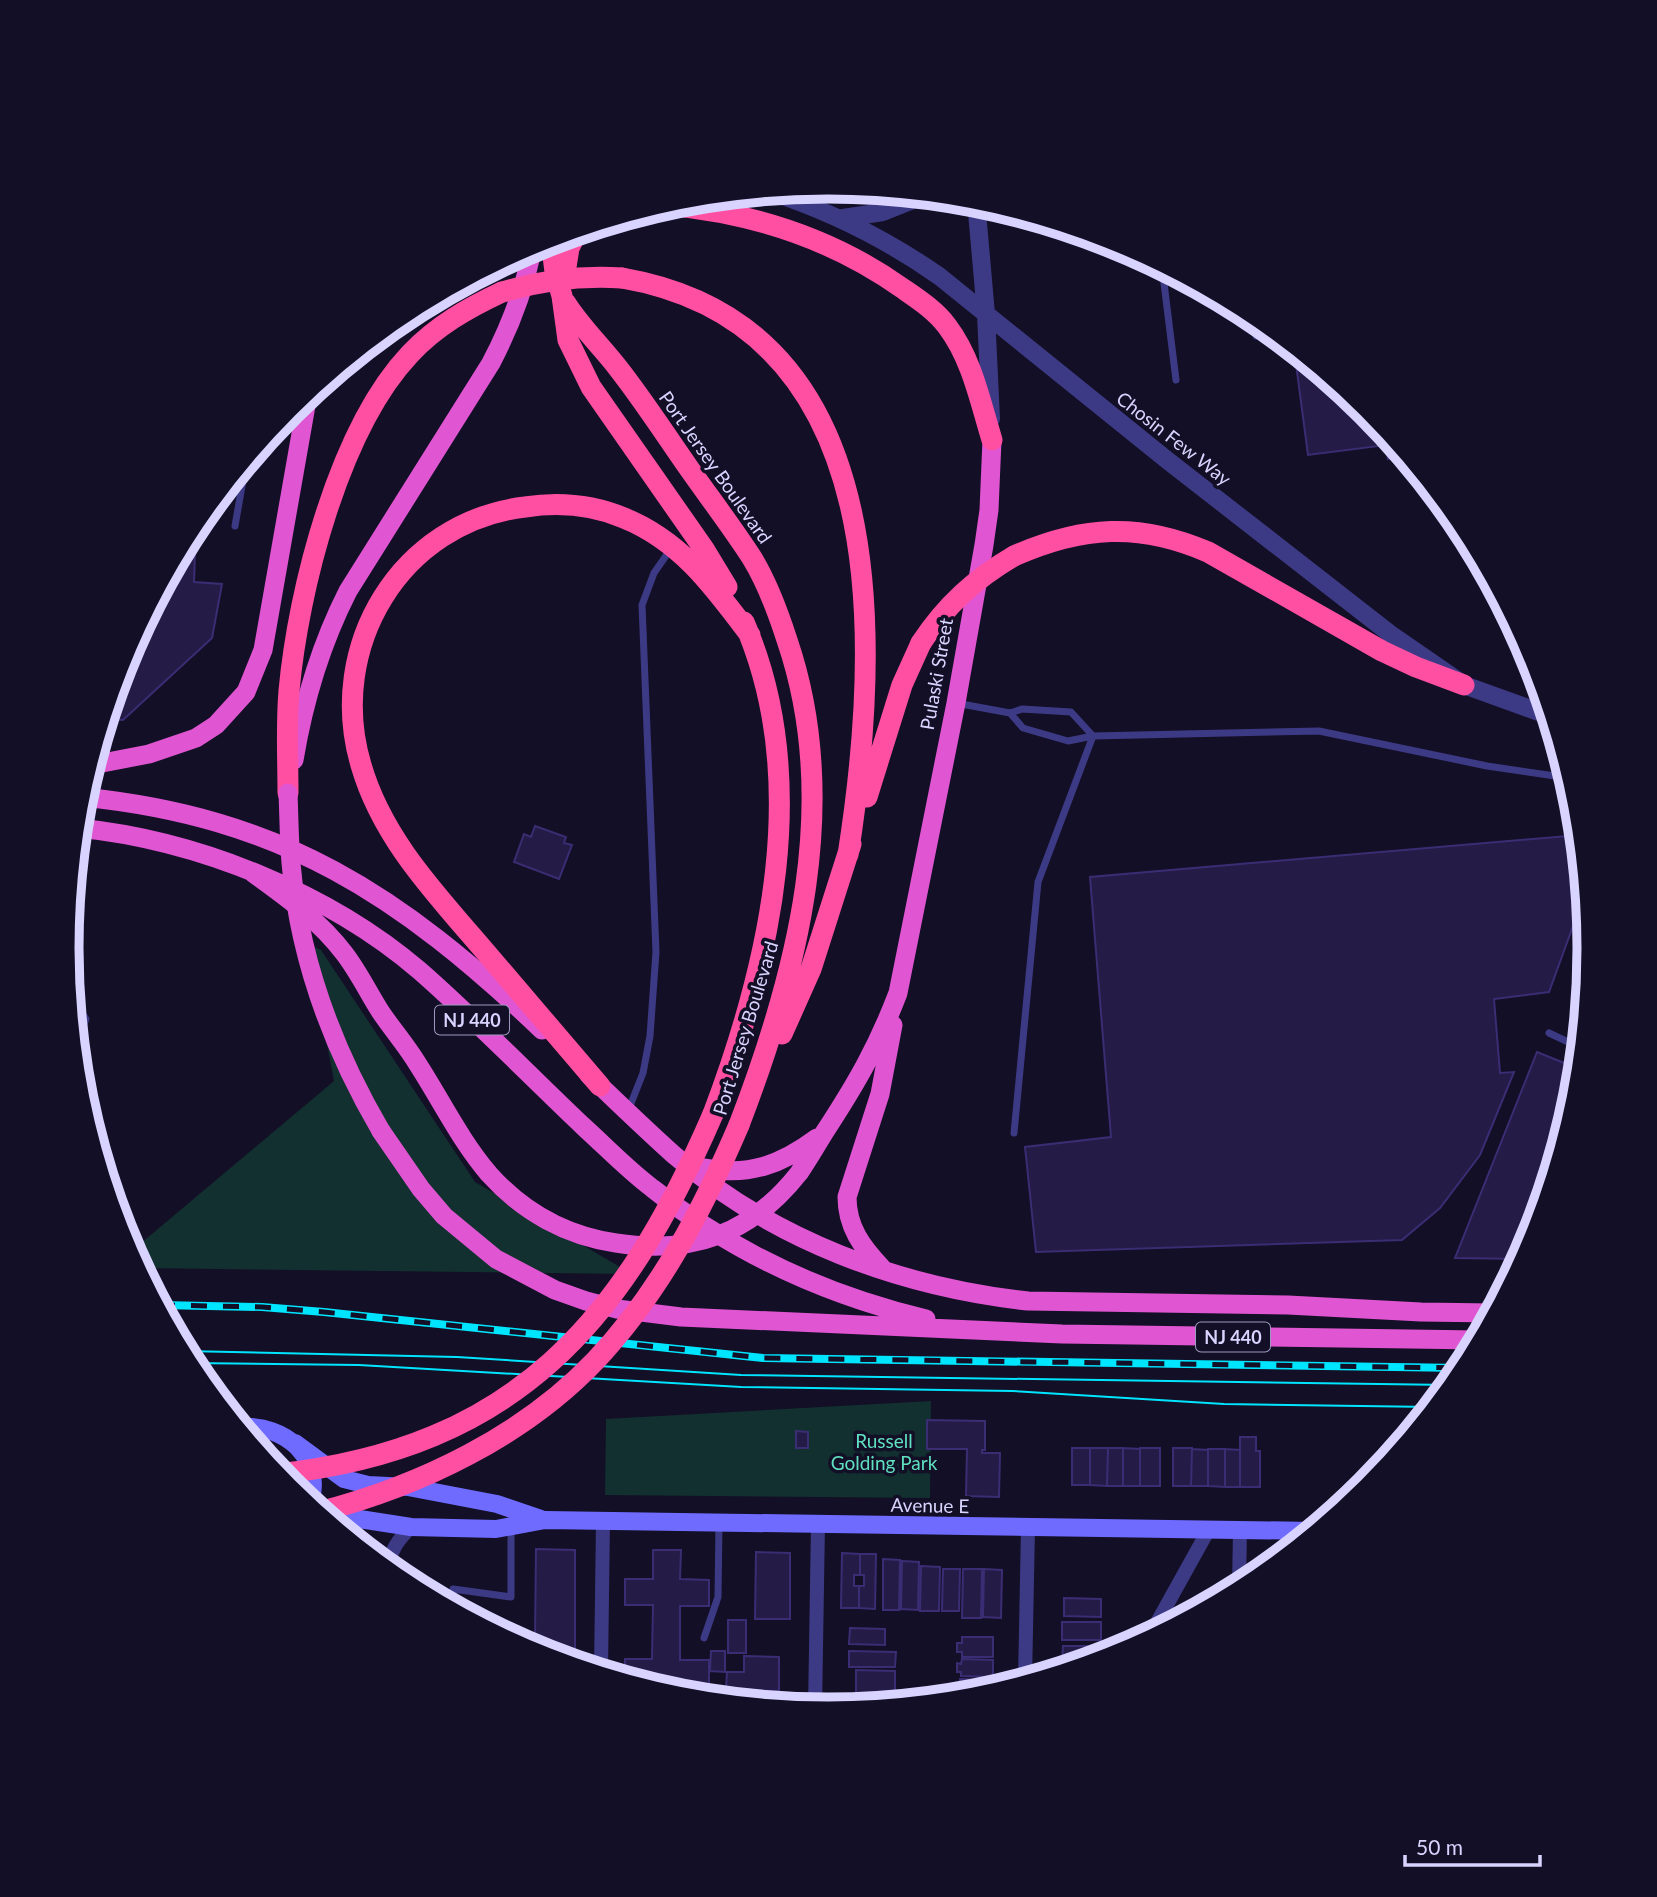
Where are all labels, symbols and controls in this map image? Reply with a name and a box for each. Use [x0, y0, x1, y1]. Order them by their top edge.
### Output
street label: Port Jersey Boulevard [655, 386, 777, 548]
street label: Chosin Few Way [1112, 386, 1236, 490]
street label: Pulaski Street [915, 616, 957, 732]
street label: Port Jersey Boulevard [708, 938, 782, 1118]
road number: NJ 440 [435, 1006, 509, 1035]
road number: NJ 440 [1196, 1322, 1270, 1352]
park label: Russell Golding Park [831, 1429, 938, 1474]
street label: Avenue E [890, 1493, 970, 1517]
scale bar [1405, 1824, 1540, 1868]
text: 50 m [1416, 1834, 1463, 1859]

